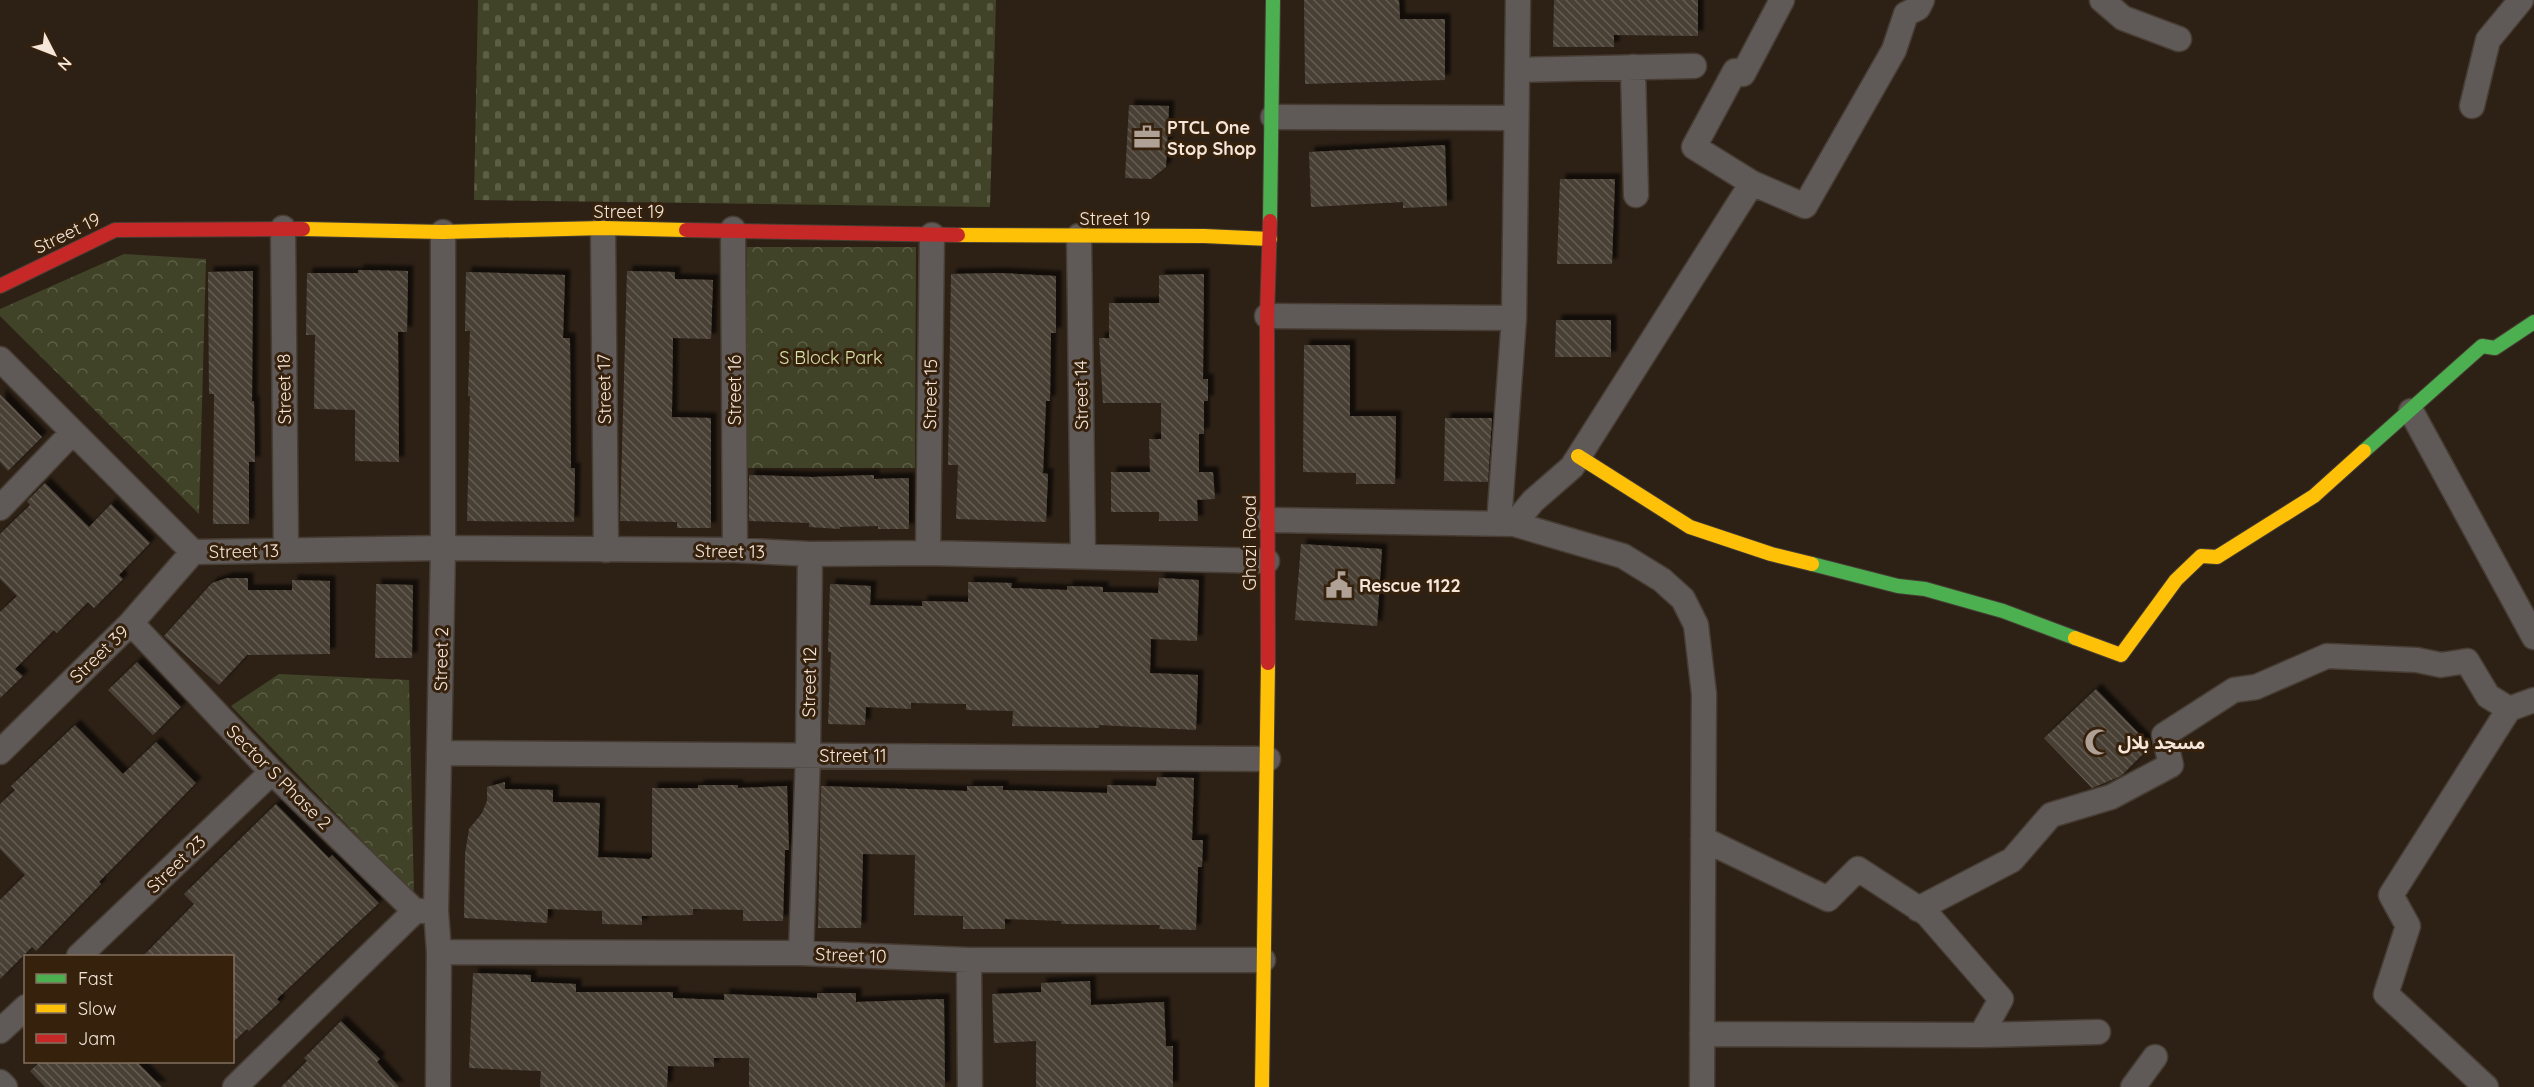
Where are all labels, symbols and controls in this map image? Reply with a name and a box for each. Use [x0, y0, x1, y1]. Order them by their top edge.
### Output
north arrow [24, 24, 84, 84]
text: N [54, 53, 77, 75]
place label: PTCL One Stop Shop [1167, 116, 1256, 160]
office icon: PTCL One Stop Shop [1132, 122, 1162, 152]
street label: Street 19 [594, 200, 664, 223]
street label: Street 19 [30, 207, 104, 259]
street label: Street 19 [1080, 207, 1150, 230]
park label: S Block Park [779, 346, 883, 369]
street label: Street 18 [272, 354, 296, 424]
street label: Street 17 [592, 354, 616, 424]
street label: Street 16 [723, 354, 746, 425]
street label: Street 15 [918, 359, 942, 429]
street label: Street 14 [1069, 360, 1093, 430]
street label: Ghazi Road [1238, 495, 1261, 591]
street label: Street 13 [209, 539, 279, 563]
street label: Street 13 [695, 539, 765, 563]
public building icon: Rescue 1122 [1324, 570, 1354, 600]
place label: Rescue 1122 [1359, 574, 1461, 597]
street label: Street 39 [65, 620, 133, 688]
street label: Street 2 [429, 627, 453, 691]
street label: Street 12 [797, 646, 821, 718]
street label: Sector S Phase 2 [222, 720, 336, 834]
mosque icon: مسجد بلال [2083, 727, 2113, 757]
place label: مسجد بلال [2118, 731, 2205, 754]
street label: Street 11 [819, 744, 887, 767]
street label: Street 23 [142, 830, 210, 898]
street label: Street 10 [815, 942, 887, 968]
legend [24, 955, 234, 1063]
text: Fast [78, 967, 113, 990]
text: Slow [78, 997, 116, 1020]
text: Jam [78, 1027, 116, 1050]

